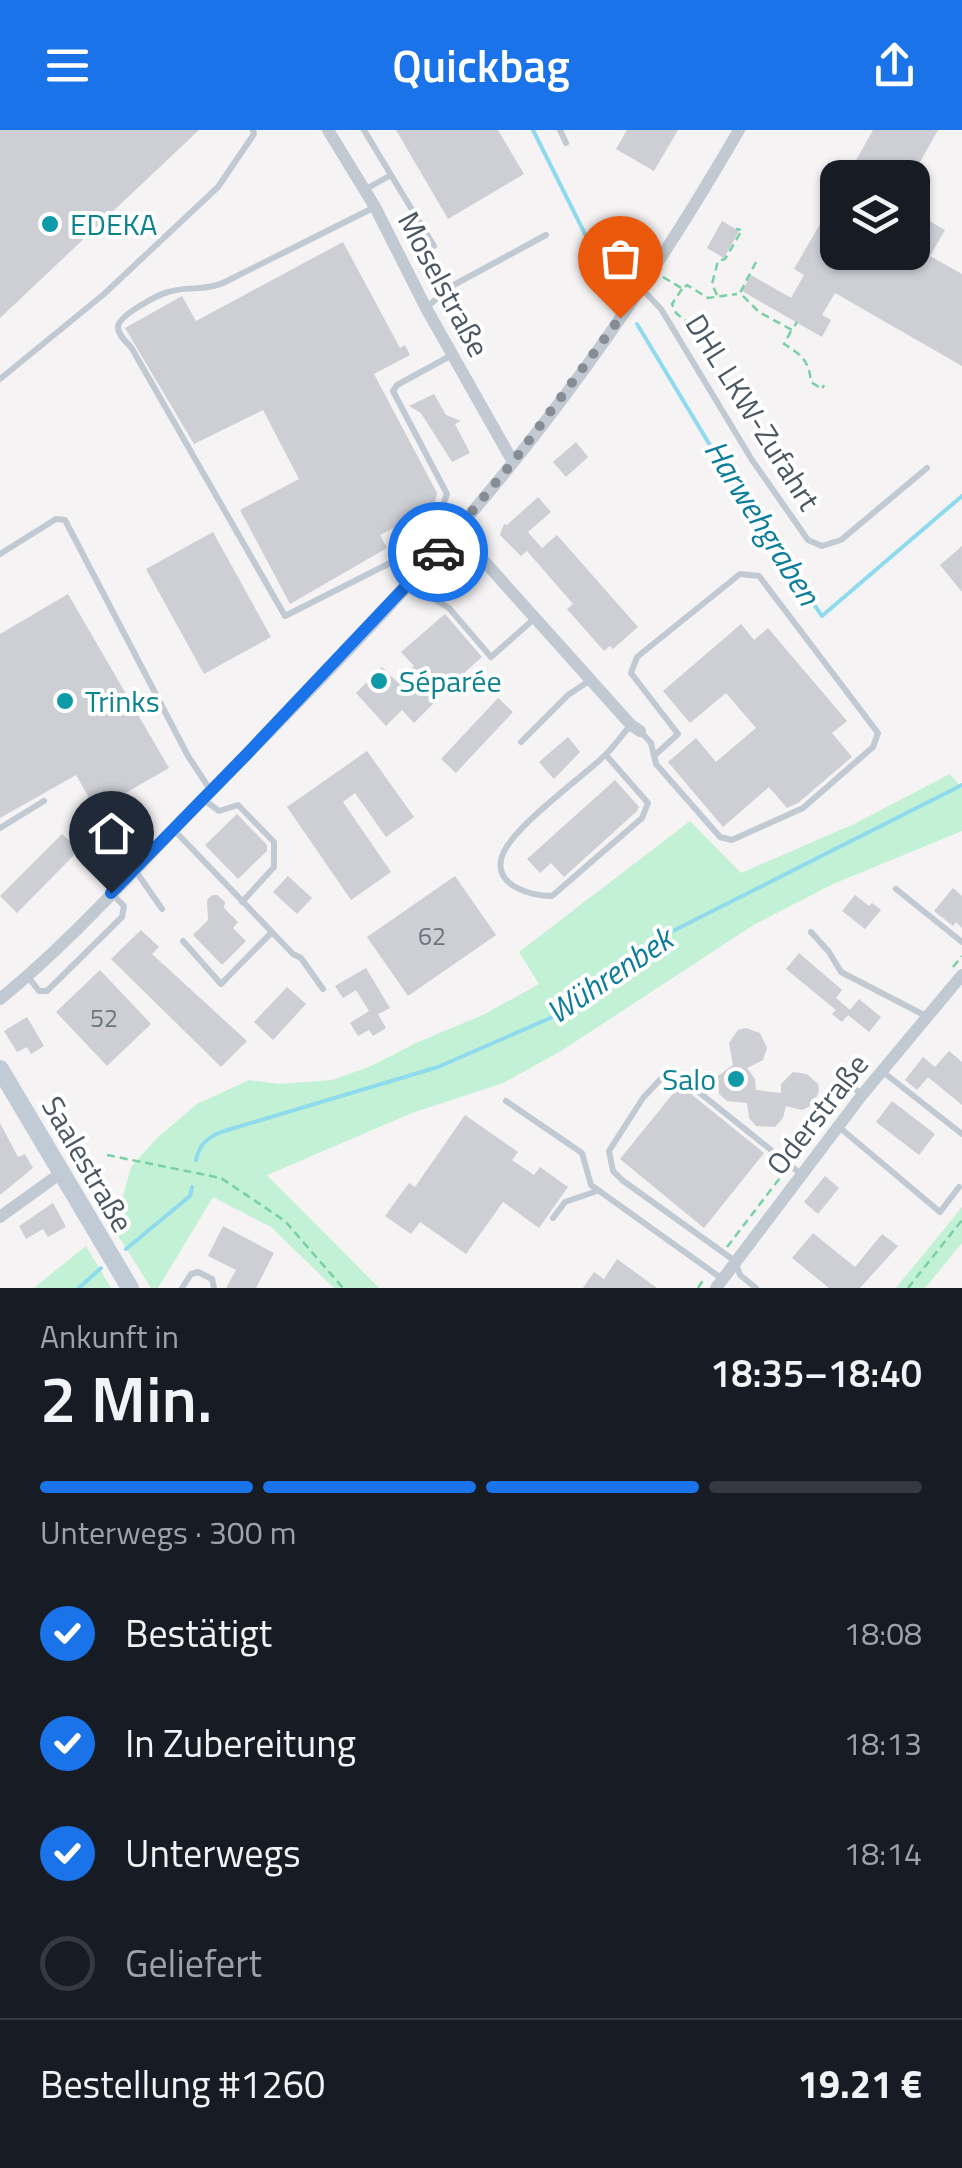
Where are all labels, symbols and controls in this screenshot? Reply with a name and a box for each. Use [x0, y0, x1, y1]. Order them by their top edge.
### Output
text: Quickbag [392, 31, 570, 99]
icon: menu [40, 38, 95, 93]
icon: share [867, 38, 922, 93]
map controls [820, 160, 930, 270]
button: layers [820, 160, 930, 270]
place label: EDEKA [70, 201, 158, 247]
street label: Moselstraße [386, 203, 502, 365]
marker: EDEKA [39, 213, 61, 235]
pin [578, 216, 663, 319]
icon: bag [593, 231, 648, 286]
street label: DHL LKW-Zufahrt [674, 305, 832, 520]
water label: Harwehgraben [693, 430, 834, 615]
courier [388, 502, 488, 602]
icon: car [411, 525, 466, 580]
place label: Séparée [399, 658, 502, 704]
marker: Séparée [368, 670, 390, 692]
place label: Trinks [85, 678, 160, 724]
marker: Trinks [54, 690, 76, 712]
pin [69, 791, 154, 894]
icon: home [84, 806, 139, 861]
water label: Wührenbek [536, 913, 685, 1035]
house number: 62 [418, 917, 446, 955]
house number: 52 [90, 999, 118, 1037]
street label: Oderstraße [755, 1043, 879, 1185]
place label: Salo [662, 1056, 716, 1102]
marker: Salo [725, 1068, 747, 1090]
street label: Saalestraße [30, 1087, 146, 1241]
text: Ankunft in [40, 1312, 179, 1360]
text: 18:35–18:40 [710, 1344, 922, 1402]
text: 2 Min. [40, 1348, 213, 1447]
text: Unterwegs · 300 m [40, 1508, 296, 1556]
text: Bestätigt [125, 1604, 272, 1662]
icon: check [40, 1606, 95, 1661]
text: 18:08 [843, 1609, 922, 1657]
text: In Zubereitung [125, 1714, 356, 1772]
icon: check [40, 1716, 95, 1771]
text: 18:13 [843, 1719, 922, 1767]
text: Unterwegs [125, 1824, 301, 1882]
icon: check [40, 1826, 95, 1881]
text: 18:14 [843, 1829, 922, 1877]
text: Geliefert [125, 1934, 262, 1992]
text: Bestellung #1260 [40, 2055, 325, 2113]
text: 19.21 € [798, 2055, 922, 2113]

